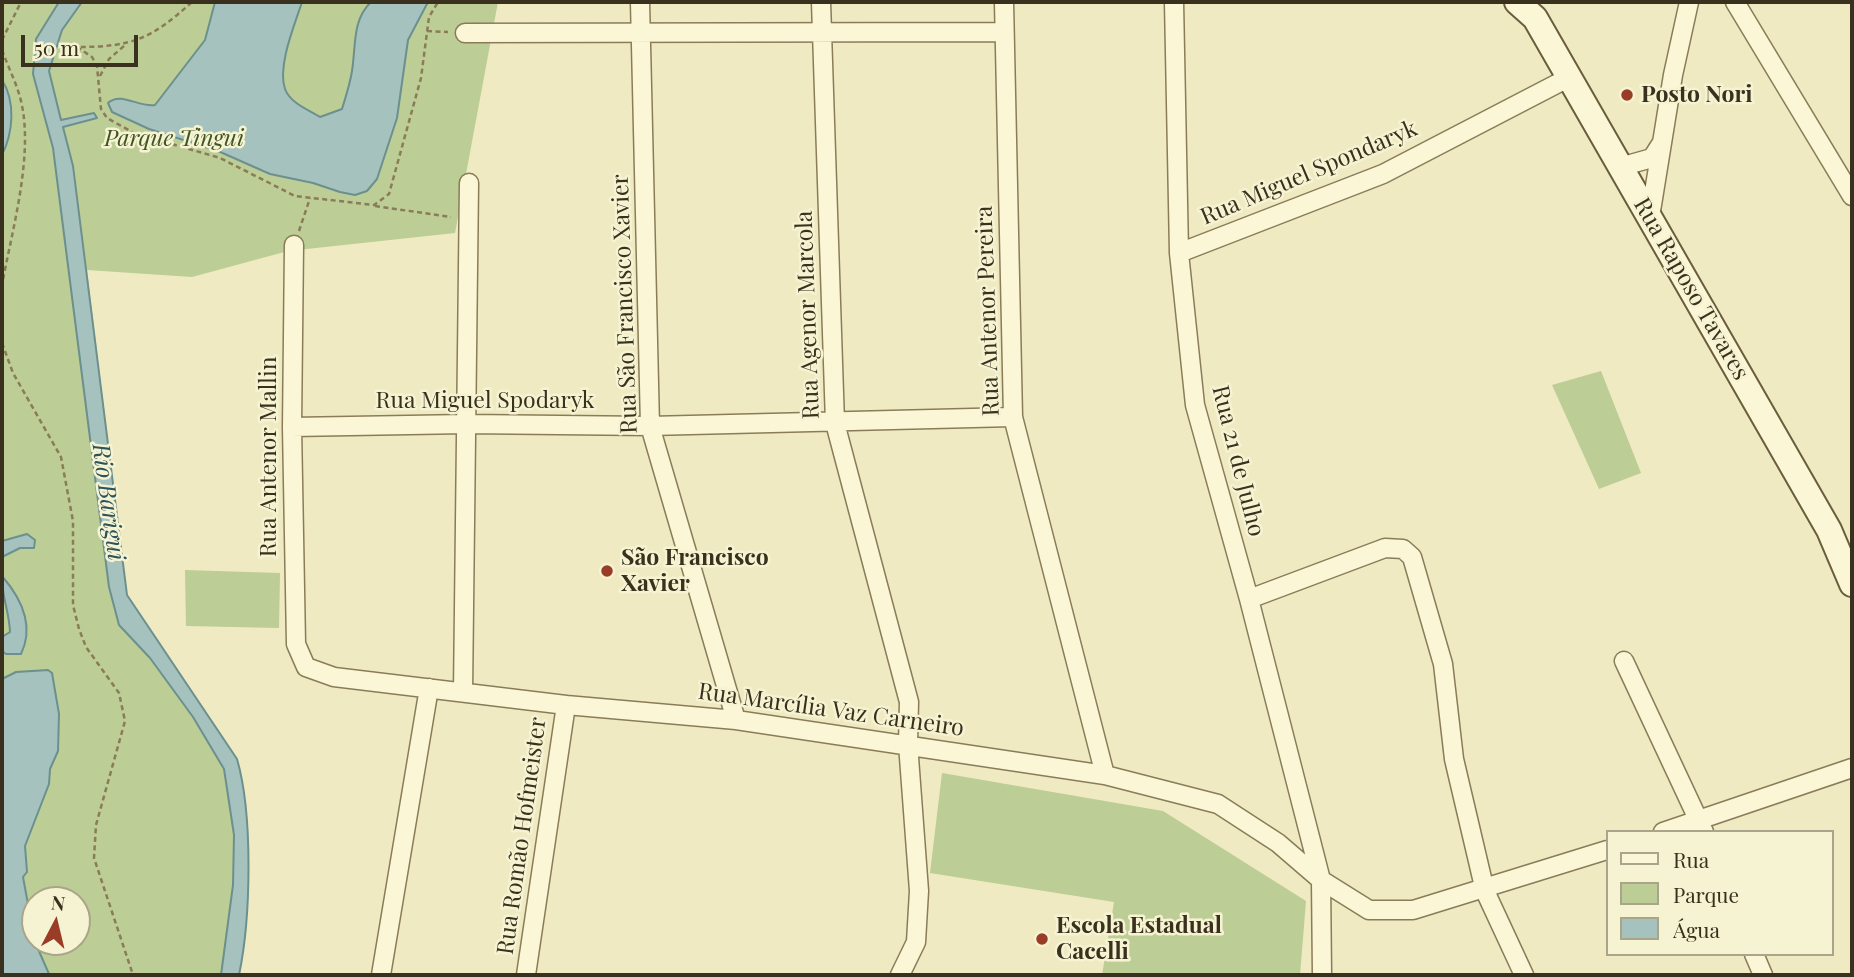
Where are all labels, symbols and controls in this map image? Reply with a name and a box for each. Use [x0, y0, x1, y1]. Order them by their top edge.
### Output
scale bar [24, 21, 142, 65]
text: 50 m [34, 33, 79, 61]
place label: Posto Nori [1641, 81, 1752, 109]
marker: Posto Nori [1619, 87, 1635, 103]
street label: Rua Miguel Spondaryk [1197, 115, 1421, 231]
park label: Parque Tingui [104, 125, 244, 153]
street label: Rua São Francisco Xavier [607, 174, 643, 434]
street label: Rua Raposo Tavares [1628, 193, 1754, 385]
street label: Rua Antenor Pereira [971, 205, 1005, 417]
street label: Rua Agenor Marcola [791, 210, 825, 420]
street label: Rua Antenor Mallin [255, 357, 283, 557]
street label: Rua 21 de Julho [1206, 383, 1270, 539]
street label: Rua Miguel Spodaryk [376, 387, 594, 415]
water label: Rio Barigui [86, 442, 130, 562]
place label: São Francisco Xavier [621, 544, 769, 598]
marker: São Francisco Xavier [599, 563, 615, 579]
street label: Rua Marcília Vaz Carneiro [696, 678, 966, 742]
street label: Rua Romão Hofmeister [492, 715, 552, 957]
legend [1605, 830, 1833, 956]
text: Rua [1673, 845, 1709, 873]
text: Parque [1673, 880, 1739, 908]
north arrow [21, 886, 91, 956]
text: N [50, 888, 67, 916]
place label: Escola Estadual Cacelli [1056, 912, 1222, 966]
text: Água [1673, 915, 1720, 943]
marker: Escola Estadual Cacelli [1034, 931, 1050, 947]

